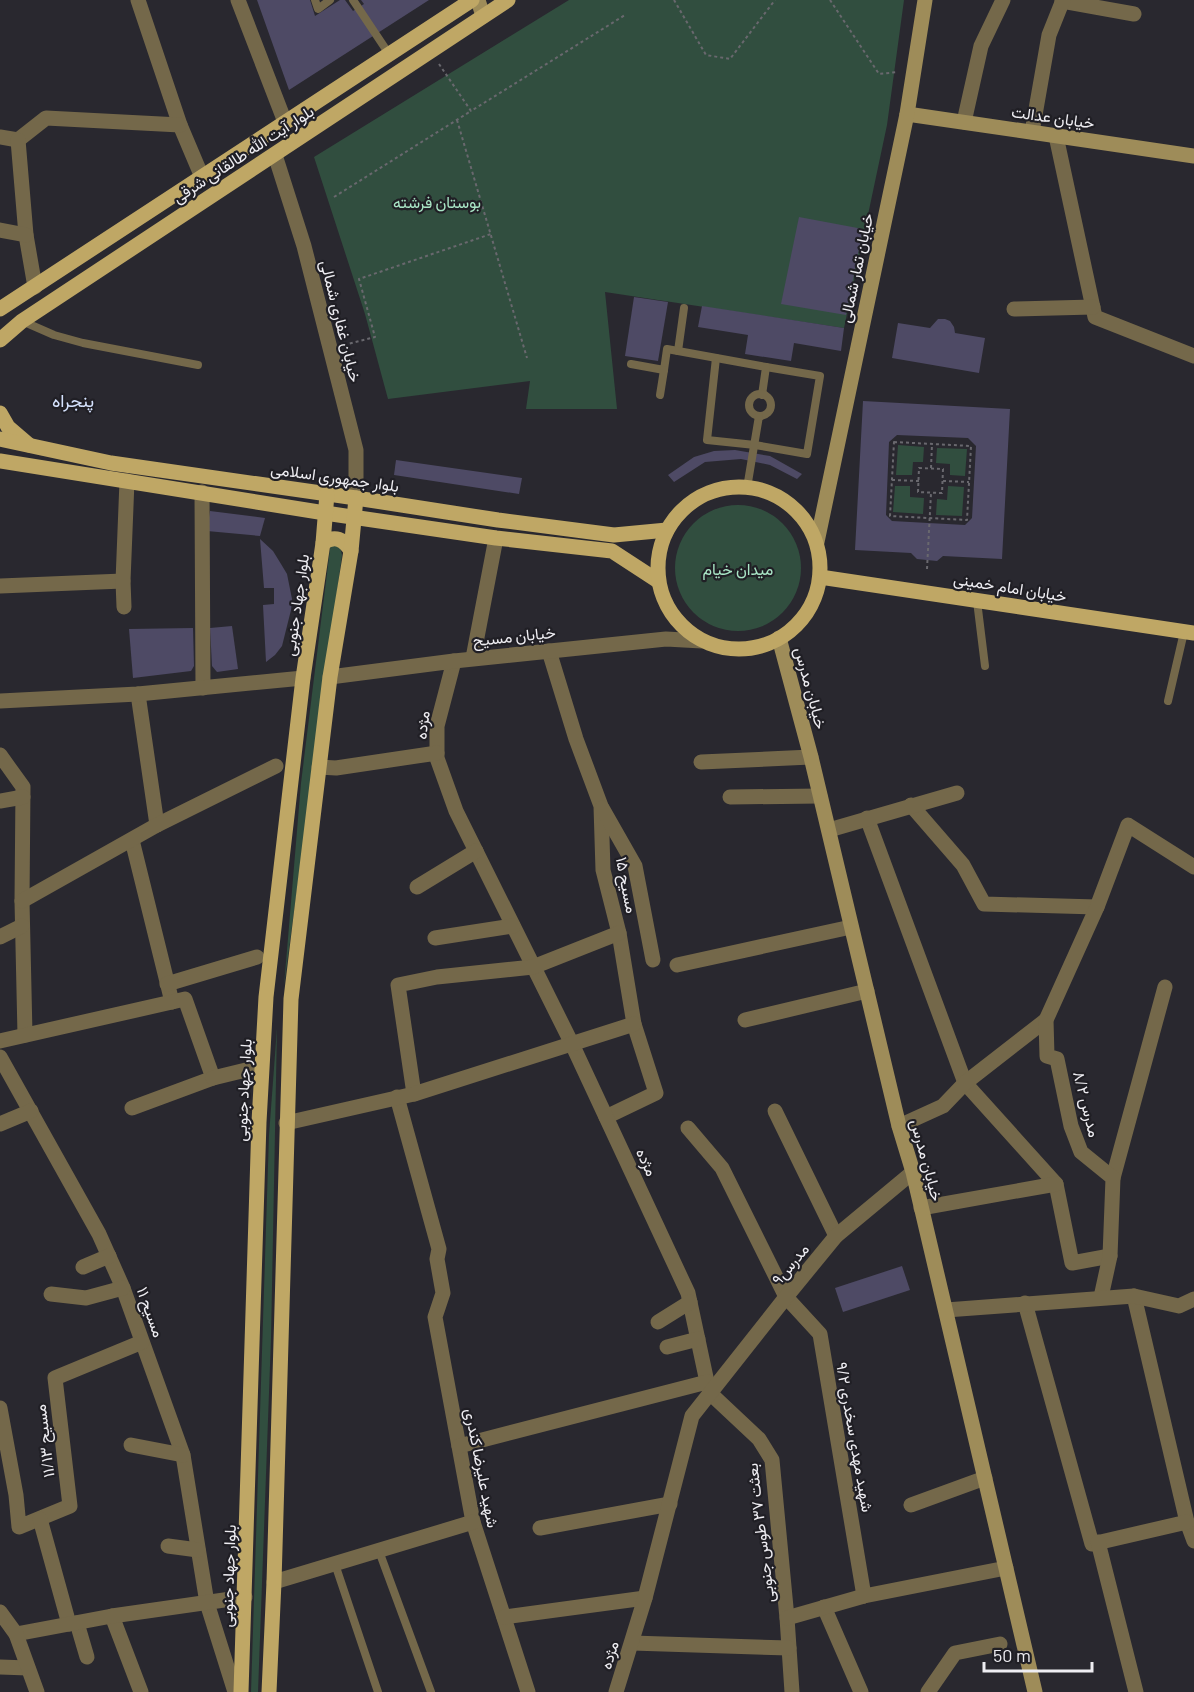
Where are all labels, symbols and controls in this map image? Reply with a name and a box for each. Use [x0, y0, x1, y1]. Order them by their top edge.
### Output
street label: بلوار آیت الله طالقانی شرقی [169, 101, 318, 208]
street label: خیابان عدالت [1010, 101, 1096, 133]
park label: بوستان فرشته [393, 192, 481, 213]
street label: خیابان تمار شمالی [835, 211, 878, 325]
street label: خیابان غفاری شمالی [315, 258, 366, 385]
district label: پنجراه [52, 389, 94, 413]
street label: بلوار جمهوری اسلامی [269, 458, 400, 497]
street label: بلوار جهاد جنوبی [279, 553, 314, 657]
park label: میدان خیام [703, 559, 773, 580]
street label: خیابان امام خمینی [952, 568, 1068, 607]
street label: خیابان مسیح [471, 622, 557, 652]
street label: خیابان مدرس [790, 645, 832, 732]
street label: مژده [410, 710, 435, 741]
street label: مسیح ۱۵ [610, 855, 642, 915]
street label: بلوار جهاد جنوبی [230, 1038, 257, 1142]
street label: مدرس ۸/۲ [1068, 1069, 1105, 1139]
street label: خیابان مدرس [906, 1117, 948, 1204]
street label: مژده [631, 1145, 662, 1180]
street label: مدرس۹ [767, 1239, 814, 1289]
street label: مسیح ۱۱ [131, 1284, 169, 1341]
street label: شهید مهدی سخدری ۹/۲ [831, 1360, 878, 1514]
street label: مسیح ۱۱/۱۳ [30, 1403, 60, 1479]
street label: شهید علیرضا کندری [460, 1407, 503, 1530]
street label: بعثت ۳۷ طوس جنوبی [742, 1462, 779, 1604]
street label: بلوار جهاد جنوبی [216, 1524, 241, 1628]
scale bar [984, 1635, 1092, 1673]
street label: مژده [595, 1638, 624, 1672]
text: 50 m [993, 1644, 1031, 1666]

